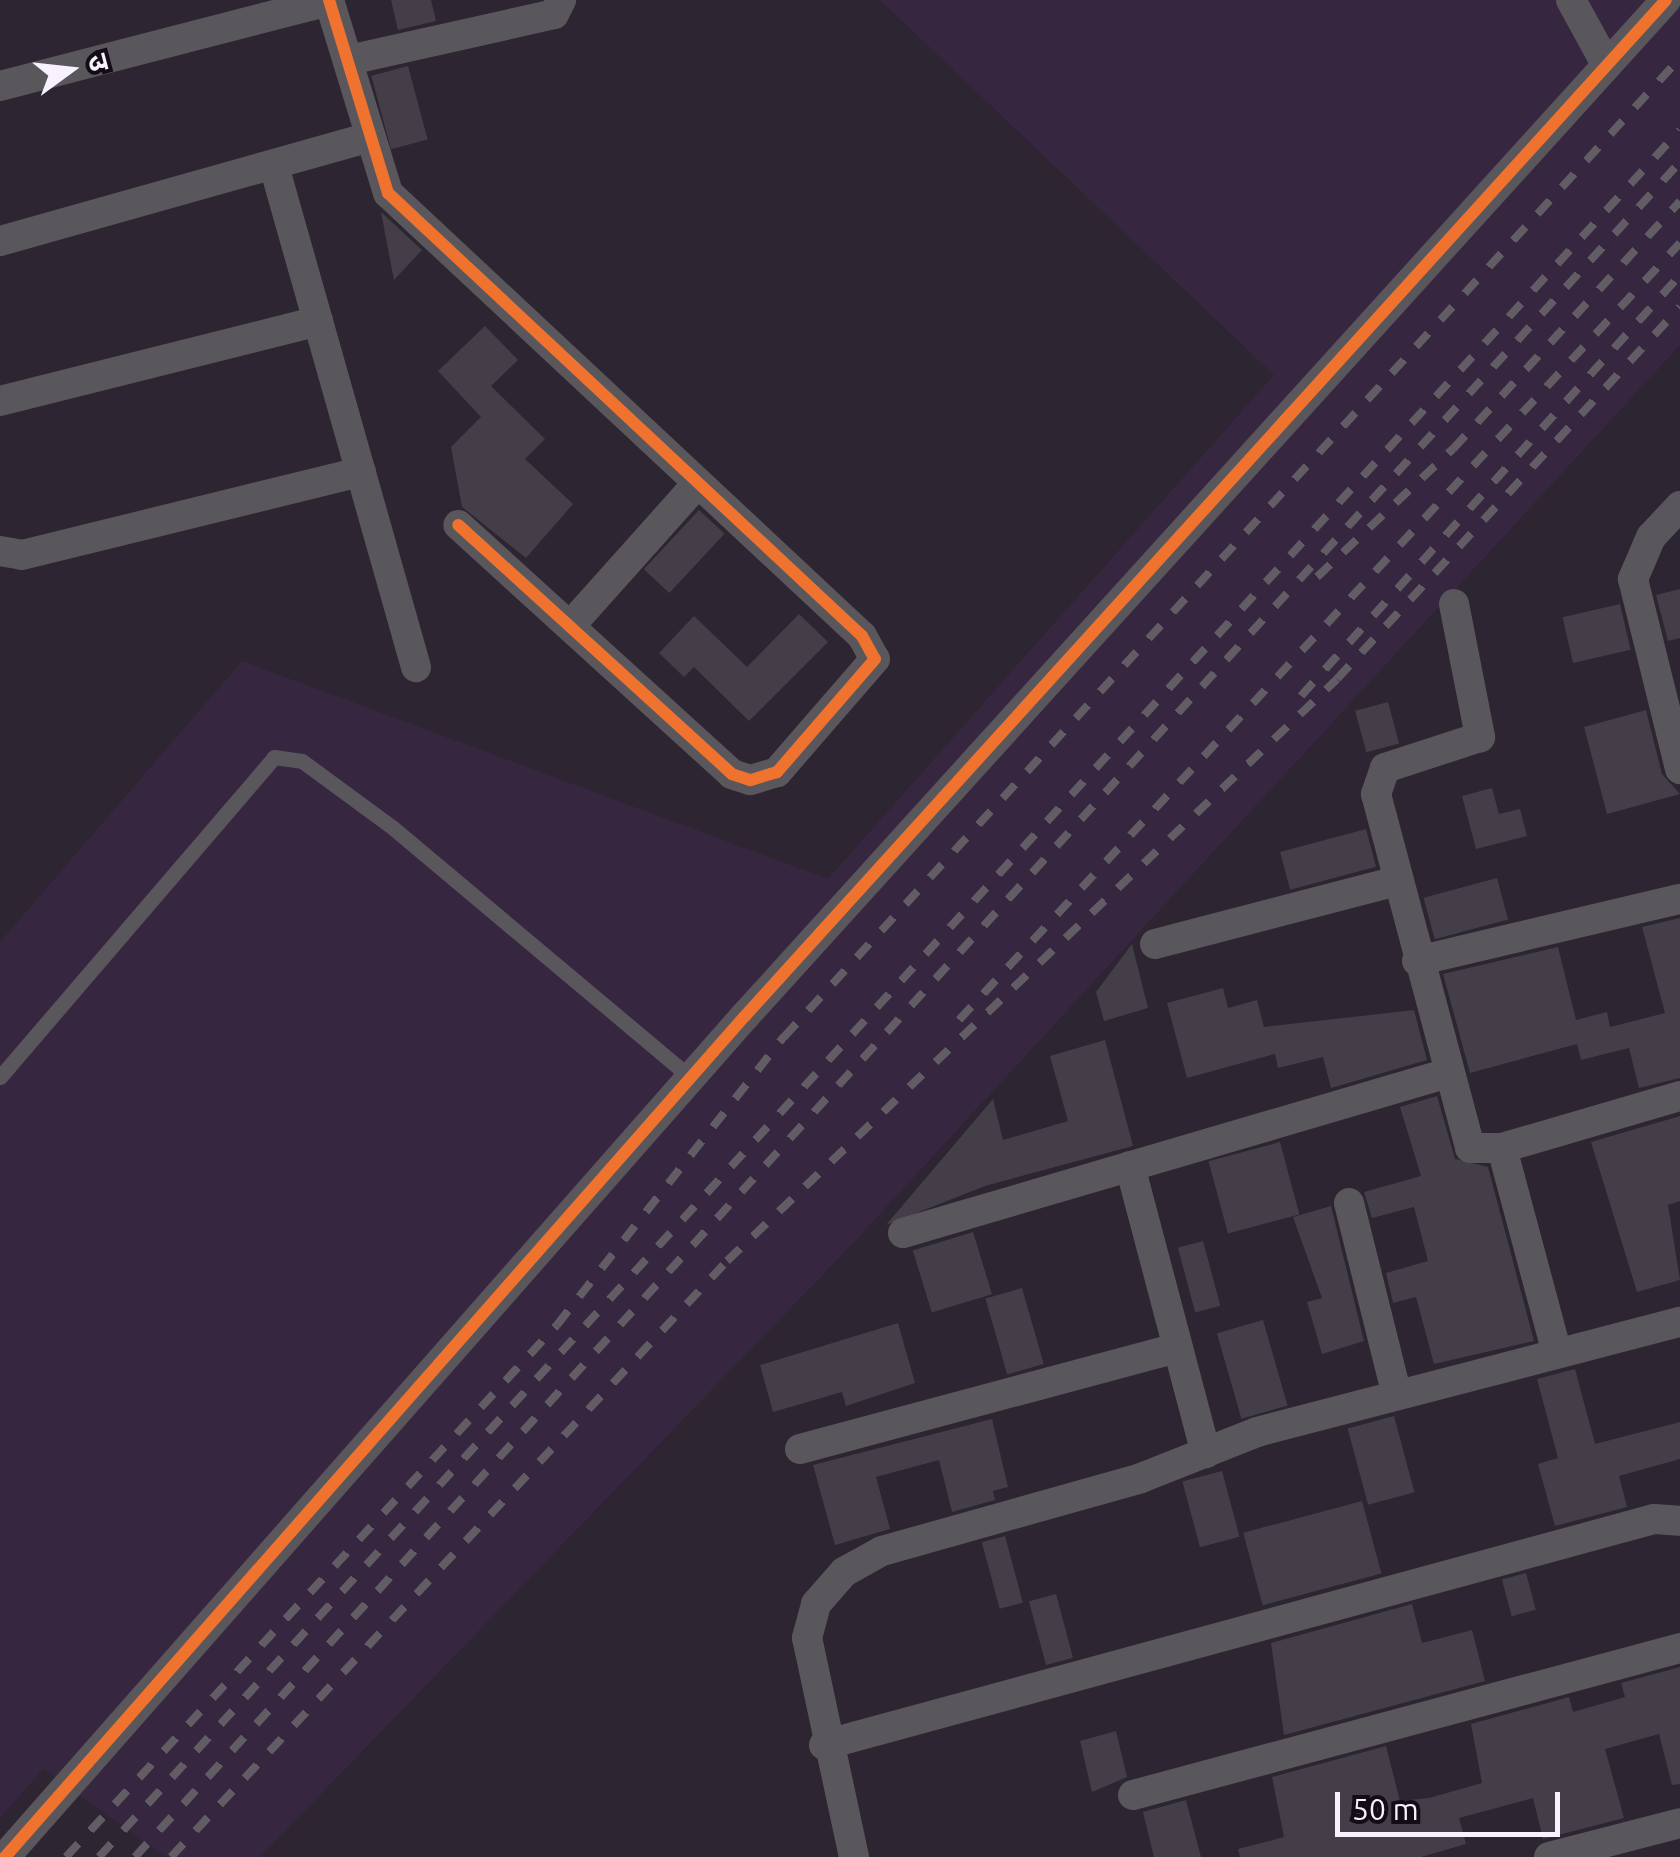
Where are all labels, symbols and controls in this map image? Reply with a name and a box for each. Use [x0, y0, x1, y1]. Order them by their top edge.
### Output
north arrow [20, 20, 120, 120]
text: उ [82, 50, 117, 74]
scale bar [1340, 1772, 1565, 1834]
text: 50 m [1352, 1792, 1419, 1826]

